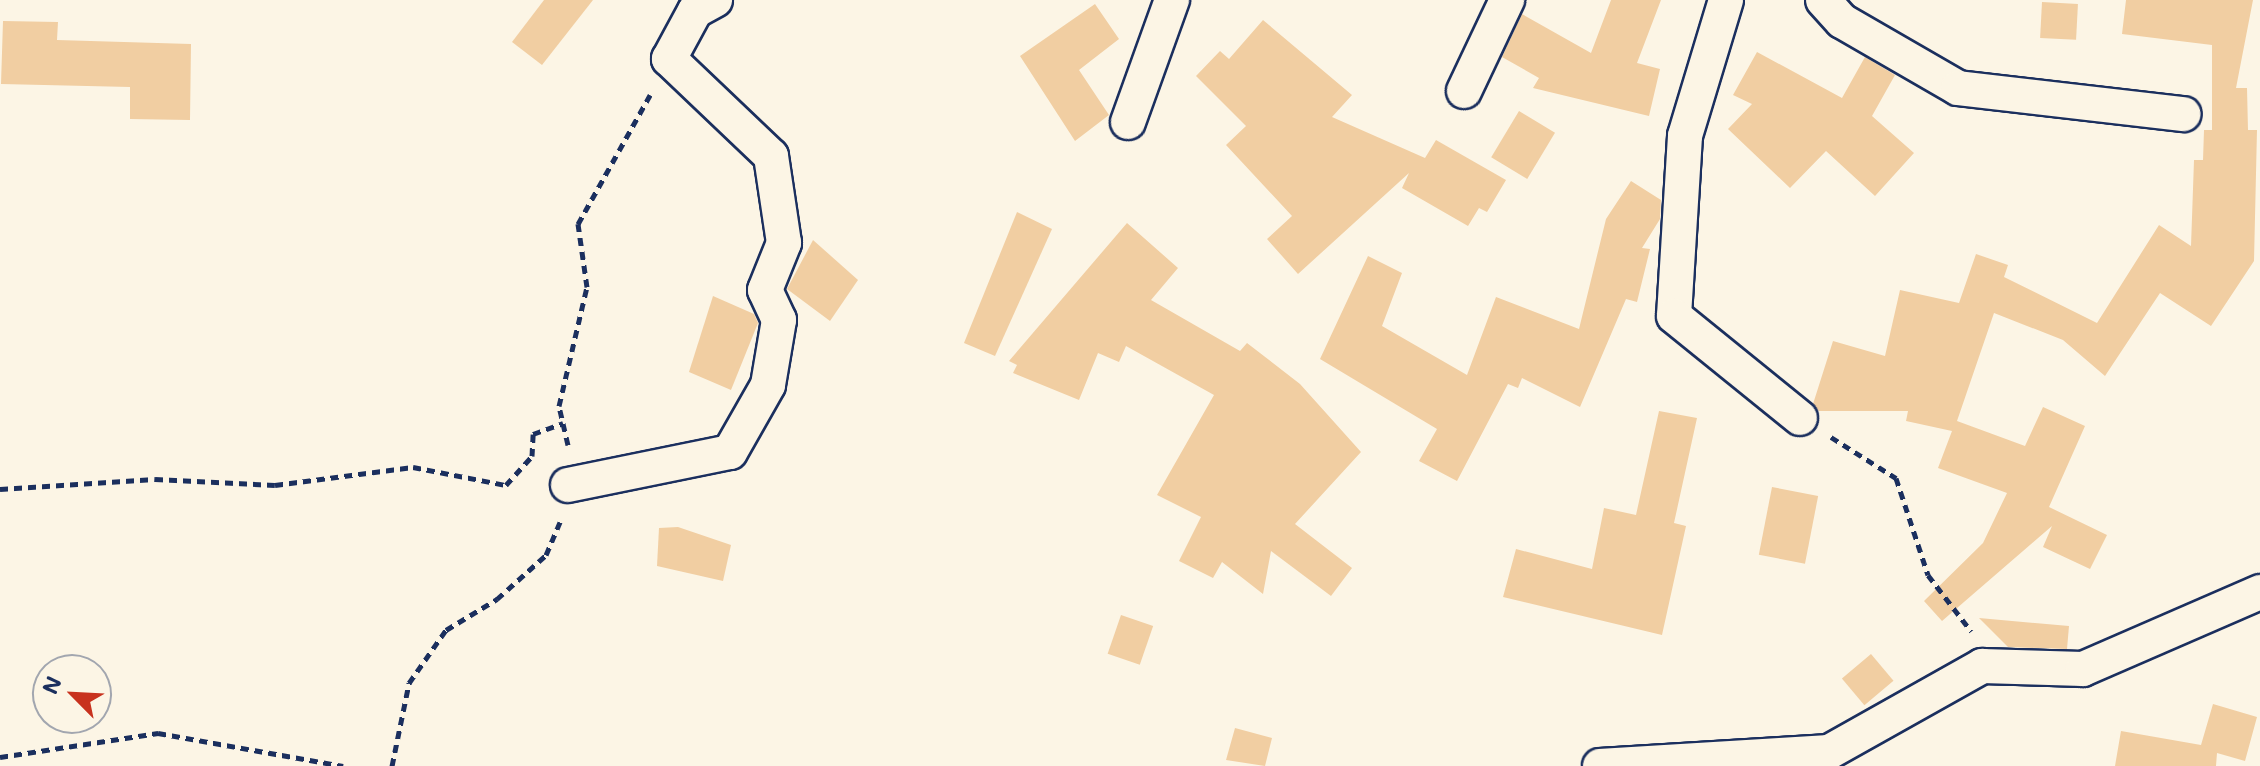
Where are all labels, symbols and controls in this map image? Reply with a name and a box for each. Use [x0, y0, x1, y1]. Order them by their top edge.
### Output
north arrow [32, 654, 112, 734]
text: N [35, 671, 68, 698]

